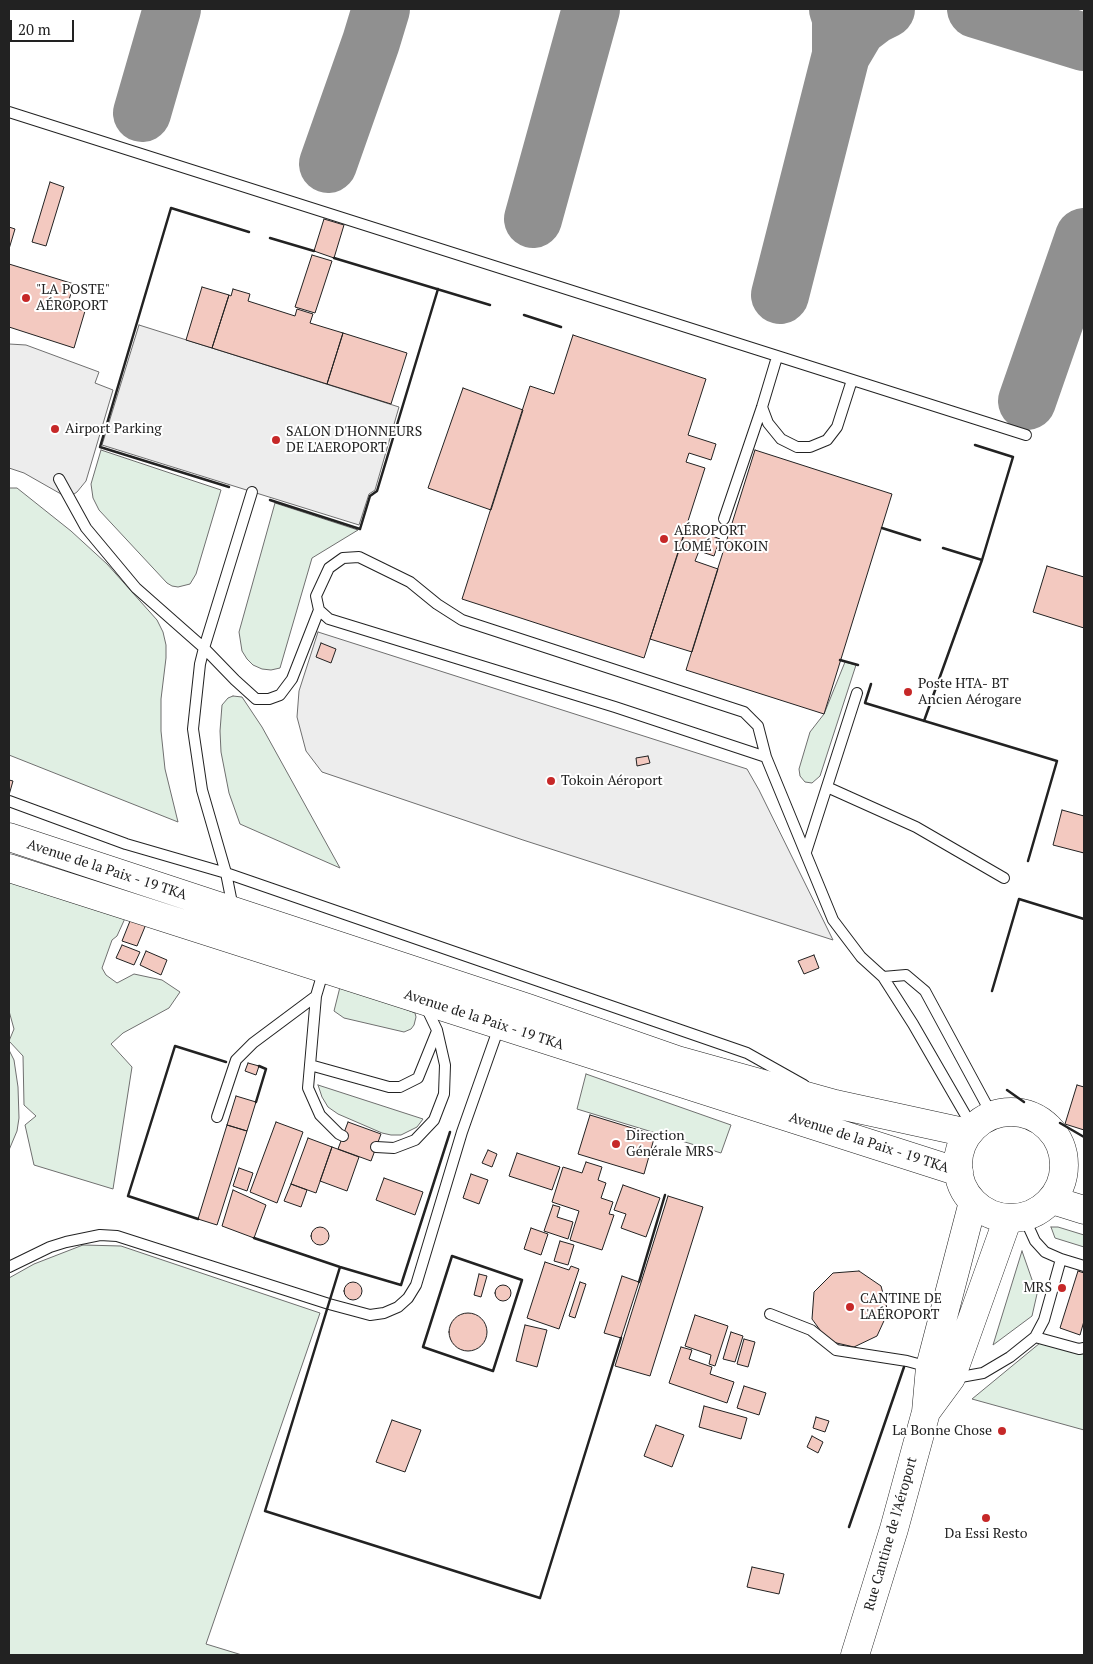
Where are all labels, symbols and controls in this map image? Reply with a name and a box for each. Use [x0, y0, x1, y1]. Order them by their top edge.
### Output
scale bar [12, 10, 76, 42]
text: 20 m [18, 19, 51, 39]
place label: "LA POSTE" AÉROPORT [36, 282, 110, 314]
marker: "LA POSTE" AÉROPORT [20, 292, 32, 304]
place label: Airport Parking [65, 421, 162, 437]
marker: Airport Parking [49, 423, 61, 435]
place label: SALON D'HONNEURS DE L'AEROPORT [286, 424, 422, 457]
marker: SALON D'HONNEURS DE L'AEROPORT [270, 434, 282, 446]
place label: AÉROPORT LOMÉ TOKOIN [674, 523, 768, 556]
marker: AÉROPORT LOMÉ TOKOIN [658, 533, 670, 545]
place label: Poste HTA- BT Ancien Aérogare [918, 676, 1021, 709]
marker: Poste HTA- BT Ancien Aérogare [902, 686, 914, 698]
place label: Tokoin Aéroport [561, 773, 663, 789]
marker: Tokoin Aéroport [545, 775, 557, 787]
street label: Avenue de la Paix - 19 TKA [25, 836, 189, 904]
street label: Avenue de la Paix - 19 TKA [402, 986, 566, 1054]
street label: Avenue de la Paix - 19 TKA [787, 1109, 951, 1177]
place label: Direction Générale MRS [626, 1128, 714, 1160]
marker: Direction Générale MRS [610, 1138, 622, 1150]
place label: MRS [1023, 1280, 1052, 1296]
marker: MRS [1056, 1282, 1068, 1294]
place label: CANTINE DE L'AÉROPORT [860, 1291, 942, 1324]
marker: CANTINE DE L'AÉROPORT [844, 1301, 856, 1313]
place label: La Bonne Chose [892, 1423, 992, 1439]
marker: La Bonne Chose [996, 1425, 1008, 1437]
street label: Rue Cantine de l'Aéroport [861, 1455, 921, 1613]
marker: Da Essi Resto [980, 1512, 992, 1524]
place label: Da Essi Resto [945, 1526, 1027, 1542]

